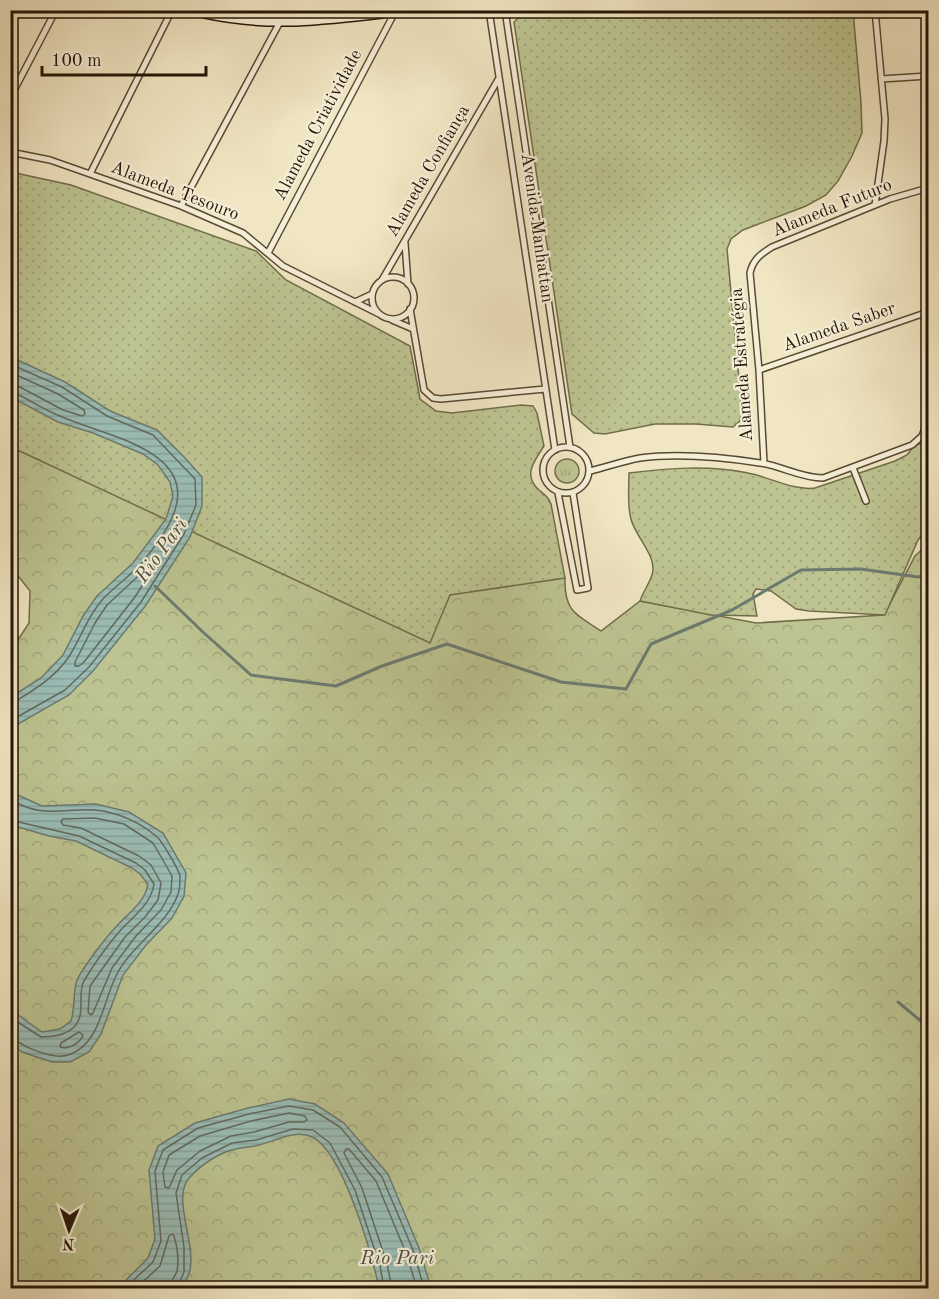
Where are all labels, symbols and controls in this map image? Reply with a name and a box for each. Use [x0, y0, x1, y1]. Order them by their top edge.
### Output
scale bar [42, 39, 206, 77]
street label: Alameda Criatividade [271, 47, 365, 203]
text: 100 m [51, 52, 102, 70]
street label: Alameda Confiança [383, 102, 473, 240]
street label: Avenida Manhattan [518, 152, 556, 304]
street label: Alameda Tesouro [108, 158, 242, 224]
street label: Alameda Futuro [770, 176, 894, 240]
street label: Alameda Estratégia [728, 287, 756, 443]
street label: Alameda Saber [780, 299, 898, 355]
water label: Rio Pari [132, 515, 192, 588]
north arrow [39, 1200, 99, 1260]
text: N [61, 1235, 75, 1251]
water label: Rio Pari [359, 1249, 434, 1269]

